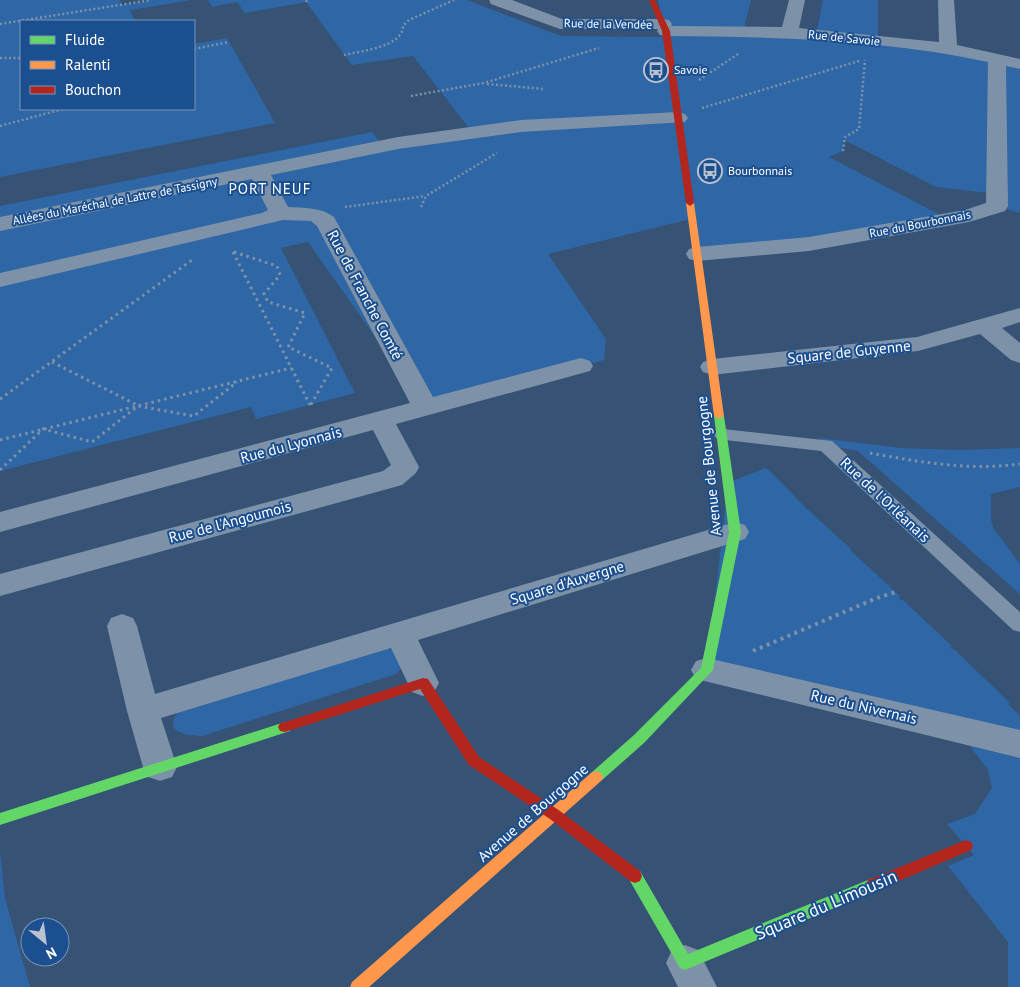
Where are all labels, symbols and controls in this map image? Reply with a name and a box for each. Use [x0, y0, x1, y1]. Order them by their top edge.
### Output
street label: Rue de la Vendée [564, 15, 652, 32]
legend [20, 20, 195, 110]
street label: Rue de Savoie [807, 26, 881, 49]
text: Fluide [65, 30, 105, 49]
text: Ralenti [65, 55, 111, 74]
bus stop icon: Savoie [643, 57, 669, 83]
place label: Savoie [674, 62, 708, 77]
text: Bouchon [65, 80, 121, 99]
bus stop icon: Bourbonnais [697, 158, 723, 184]
place label: Bourbonnais [728, 163, 792, 178]
street label: Allées du Maréchal de Lattre de Tassigny [11, 173, 219, 228]
district label: PORT NEUF [229, 179, 311, 198]
street label: Rue du Bourbonnais [868, 206, 972, 241]
street label: Rue de Franche Comté [323, 227, 408, 363]
street label: Square de Guyenne [786, 336, 911, 367]
street label: Avenue de Bourgogne [692, 395, 725, 537]
street label: Rue du Lyonnais [238, 422, 344, 467]
street label: Rue de l'Orléanais [836, 453, 934, 546]
street label: Rue de l'Angoumois [167, 496, 293, 547]
street label: Square d'Auvergne [508, 556, 626, 609]
street label: Rue du Nivernais [809, 685, 919, 728]
street label: Avenue de Bourgogne [473, 759, 592, 866]
street label: Square du Limousin [751, 864, 900, 945]
north arrow [20, 917, 70, 967]
text: N [43, 943, 60, 963]

